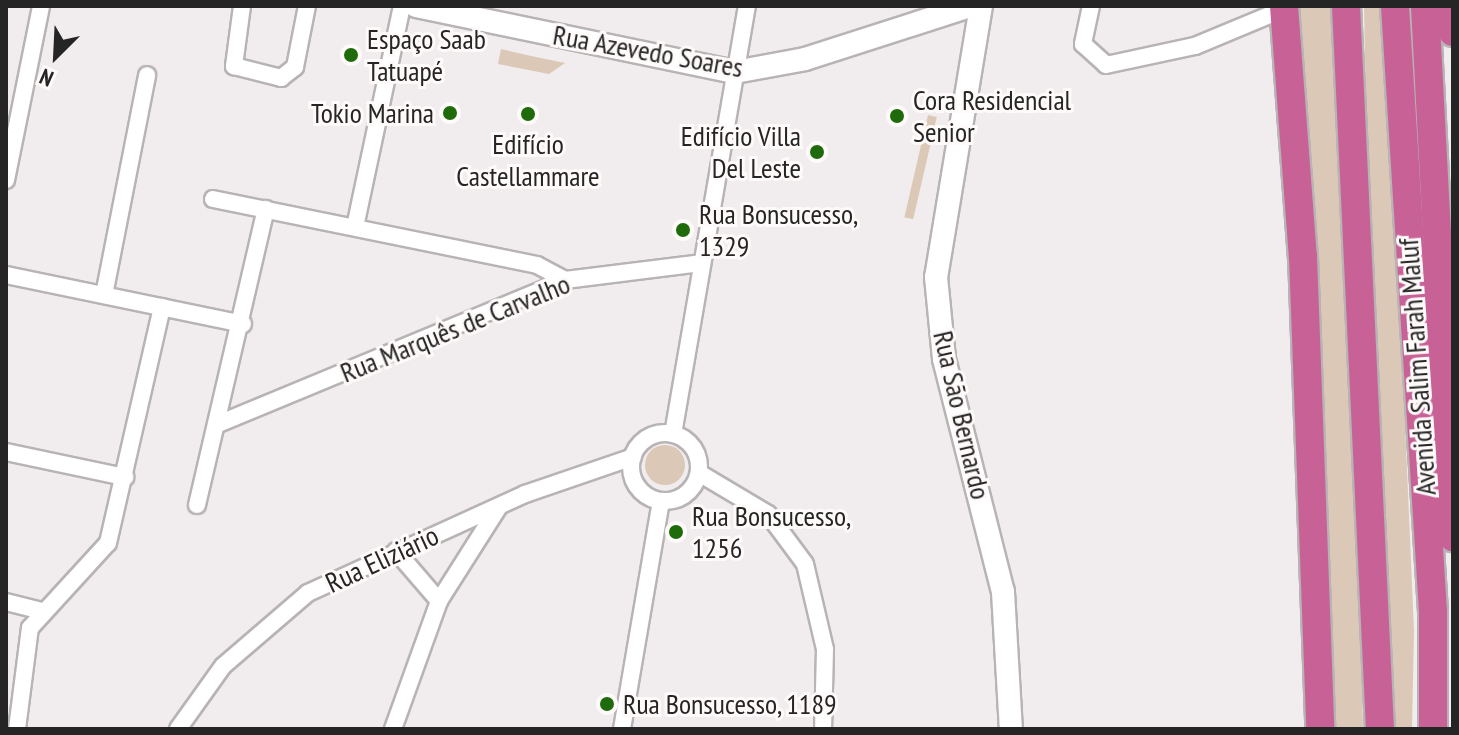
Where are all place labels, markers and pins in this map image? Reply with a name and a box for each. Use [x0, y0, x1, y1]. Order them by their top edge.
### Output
place label: Espaço Saab Tatuapé [367, 22, 486, 88]
marker: Espaço Saab Tatuapé [342, 46, 360, 64]
place label: Cora Residencial Senior [913, 83, 1071, 149]
place label: Tokio Marina [311, 96, 434, 130]
marker: Tokio Marina [441, 104, 459, 122]
marker: Edifício Castellammare [519, 105, 537, 123]
marker: Cora Residencial Senior [888, 107, 906, 125]
place label: Edifício Villa Del Leste [680, 119, 801, 185]
place label: Edifício Castellammare [456, 127, 600, 193]
marker: Edifício Villa Del Leste [808, 143, 826, 161]
place label: Rua Bonsucesso, 1329 [699, 197, 858, 263]
marker: Rua Bonsucesso, 1329 [674, 221, 692, 239]
place label: Rua Bonsucesso, 1256 [692, 499, 851, 565]
marker: Rua Bonsucesso, 1256 [667, 523, 685, 541]
place label: Rua Bonsucesso, 1189 [623, 687, 838, 721]
marker: Rua Bonsucesso, 1189 [598, 695, 616, 713]

